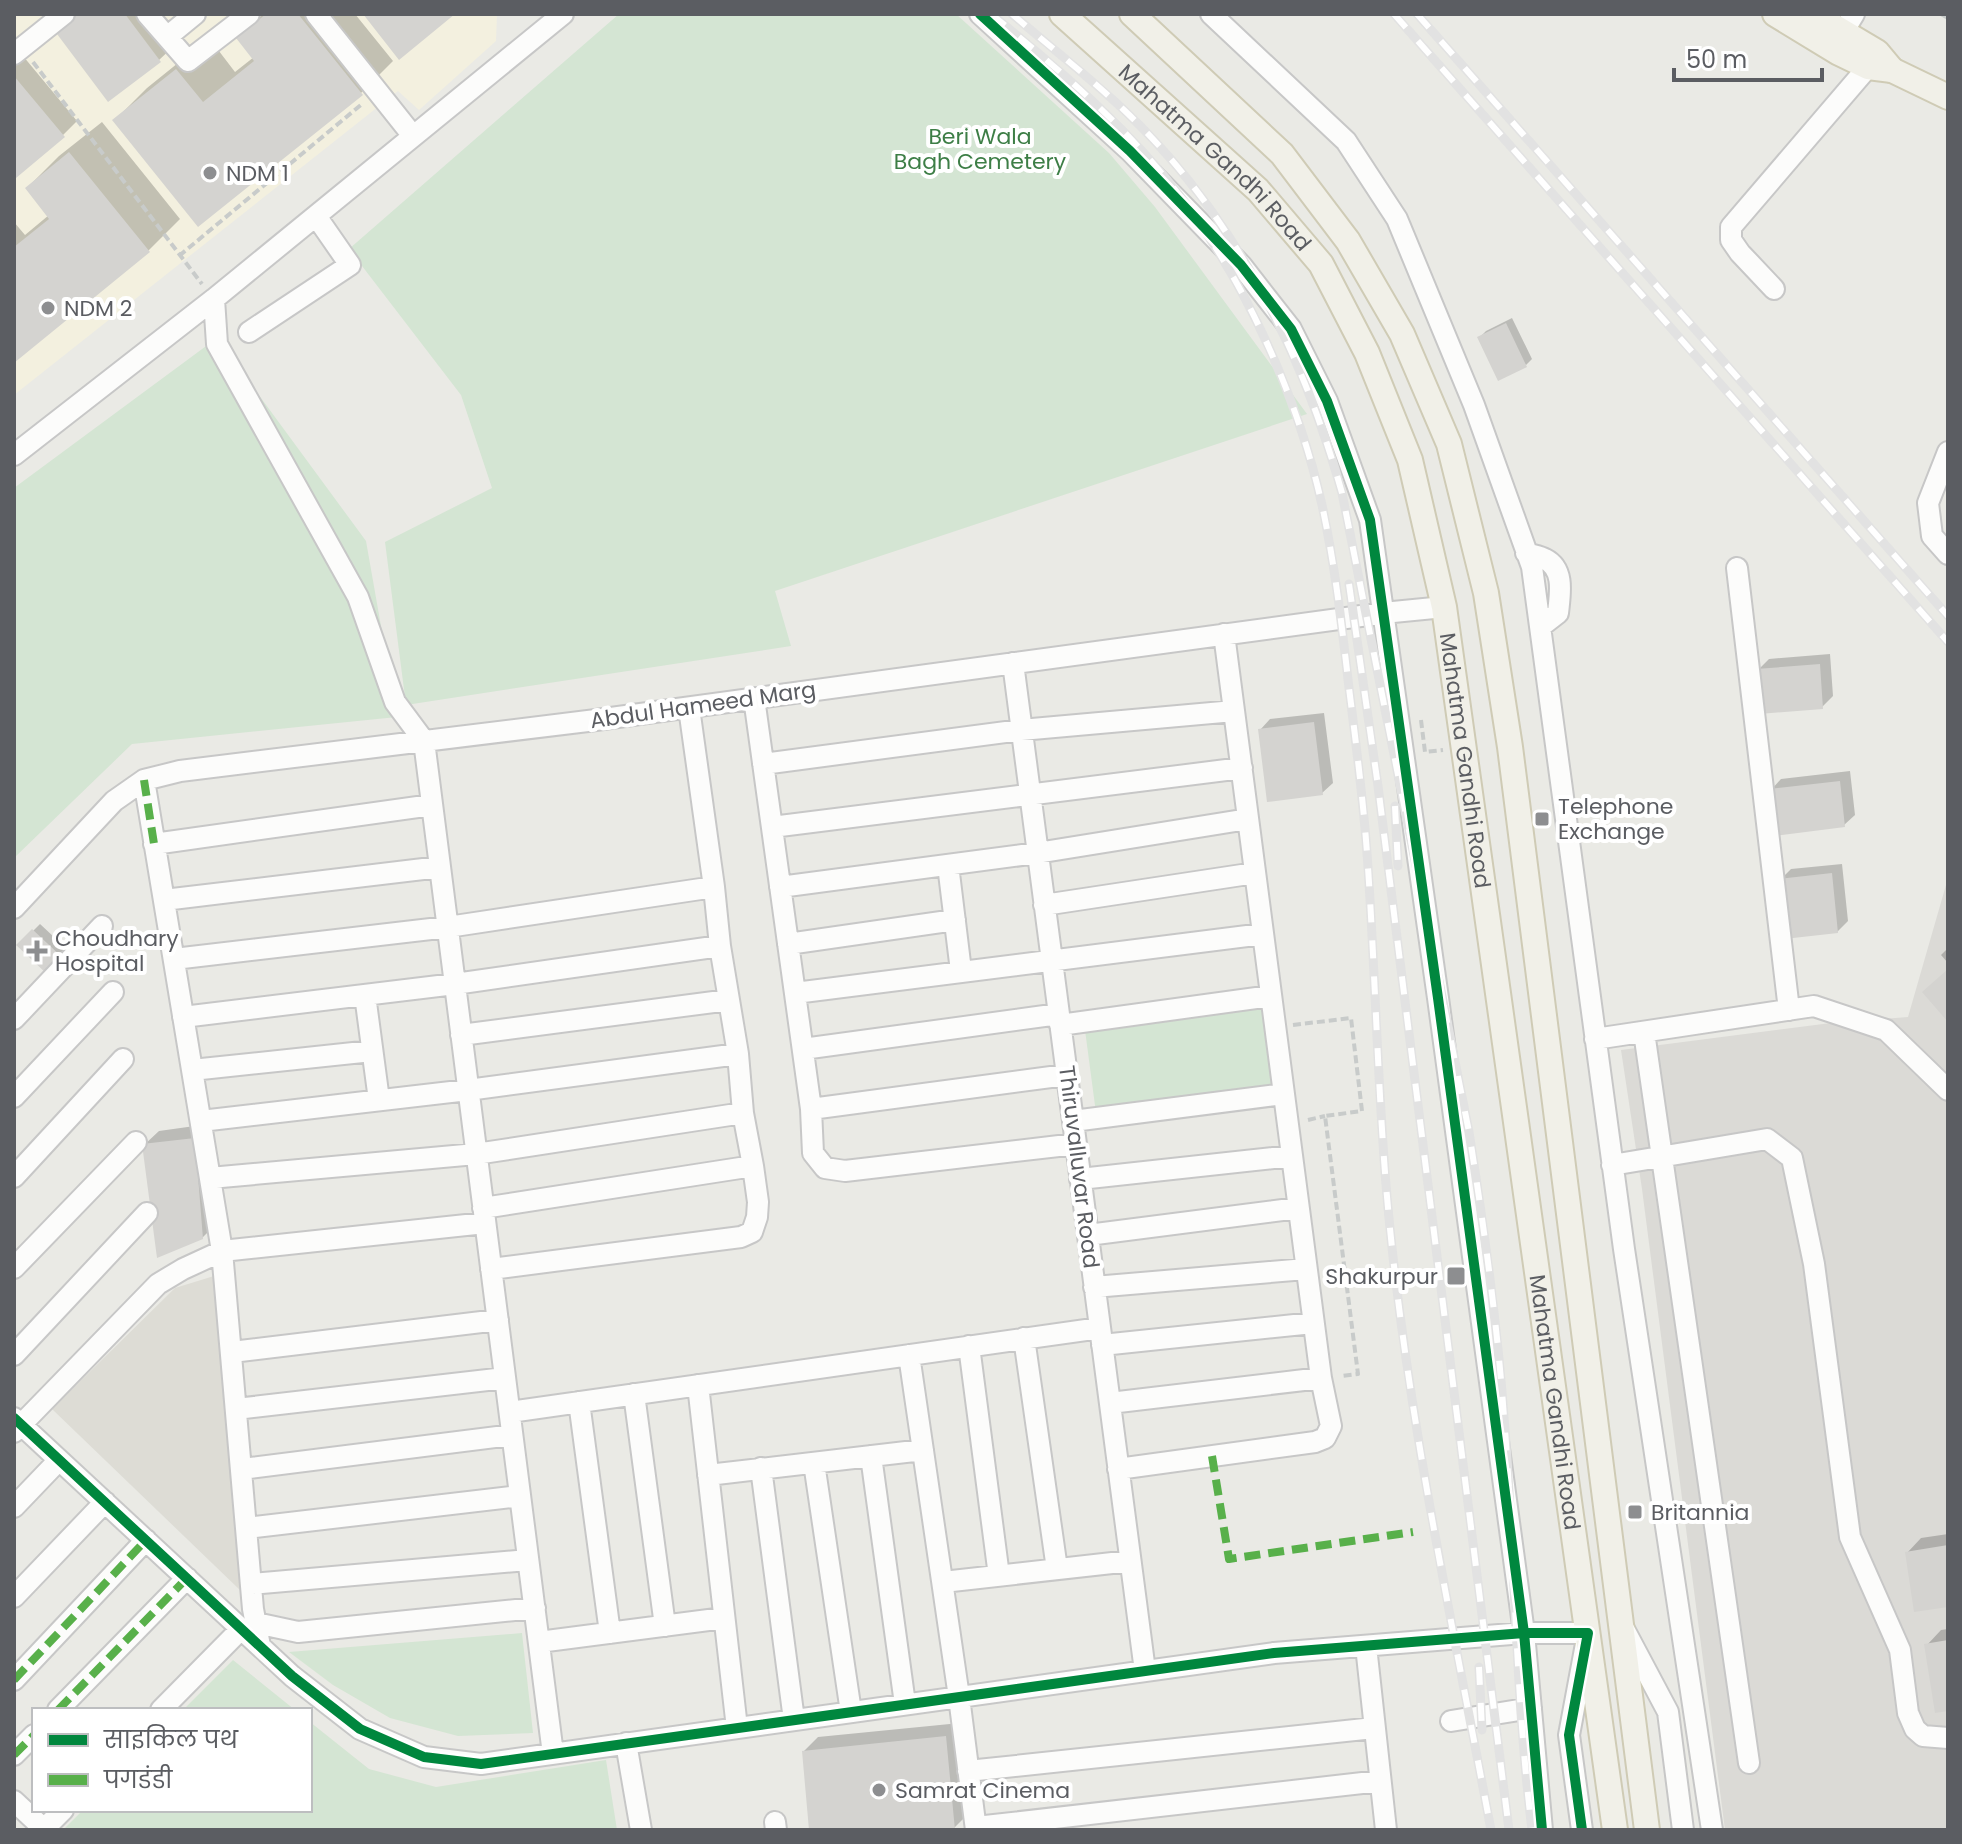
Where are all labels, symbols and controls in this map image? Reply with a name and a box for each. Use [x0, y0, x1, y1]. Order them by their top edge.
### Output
scale bar [1674, 32, 1822, 82]
text: 50 m [1686, 43, 1747, 76]
street label: Mahatma Gandhi Road [1112, 57, 1319, 258]
park label: Beri Wala Bagh Cemetery [894, 121, 1067, 177]
place label: NDM 1 [226, 158, 289, 189]
marker: NDM 1 [201, 164, 219, 182]
place label: NDM 2 [64, 293, 133, 324]
marker: NDM 2 [39, 299, 57, 317]
street label: Mahatma Gandhi Road [1432, 631, 1499, 890]
street label: Abdul Hameed Marg [588, 674, 818, 736]
place label: Telephone Exchange [1558, 791, 1673, 847]
marker: Telephone Exchange [1533, 810, 1551, 828]
place label: Choudhary Hospital [55, 923, 179, 979]
marker: Choudhary Hospital [26, 940, 48, 962]
street label: Thiruvalluvar Road [1051, 1064, 1107, 1270]
place label: Shakurpur [1325, 1261, 1438, 1292]
marker: Shakurpur [1445, 1265, 1467, 1287]
street label: Mahatma Gandhi Road [1522, 1272, 1588, 1532]
place label: Britannia [1651, 1497, 1749, 1528]
marker: Britannia [1626, 1503, 1644, 1521]
legend [32, 1708, 312, 1812]
text: साइकिल पथ [103, 1723, 239, 1756]
text: पगडंडी [103, 1763, 173, 1796]
place label: Samrat Cinema [895, 1775, 1070, 1806]
marker: Samrat Cinema [870, 1781, 888, 1799]

